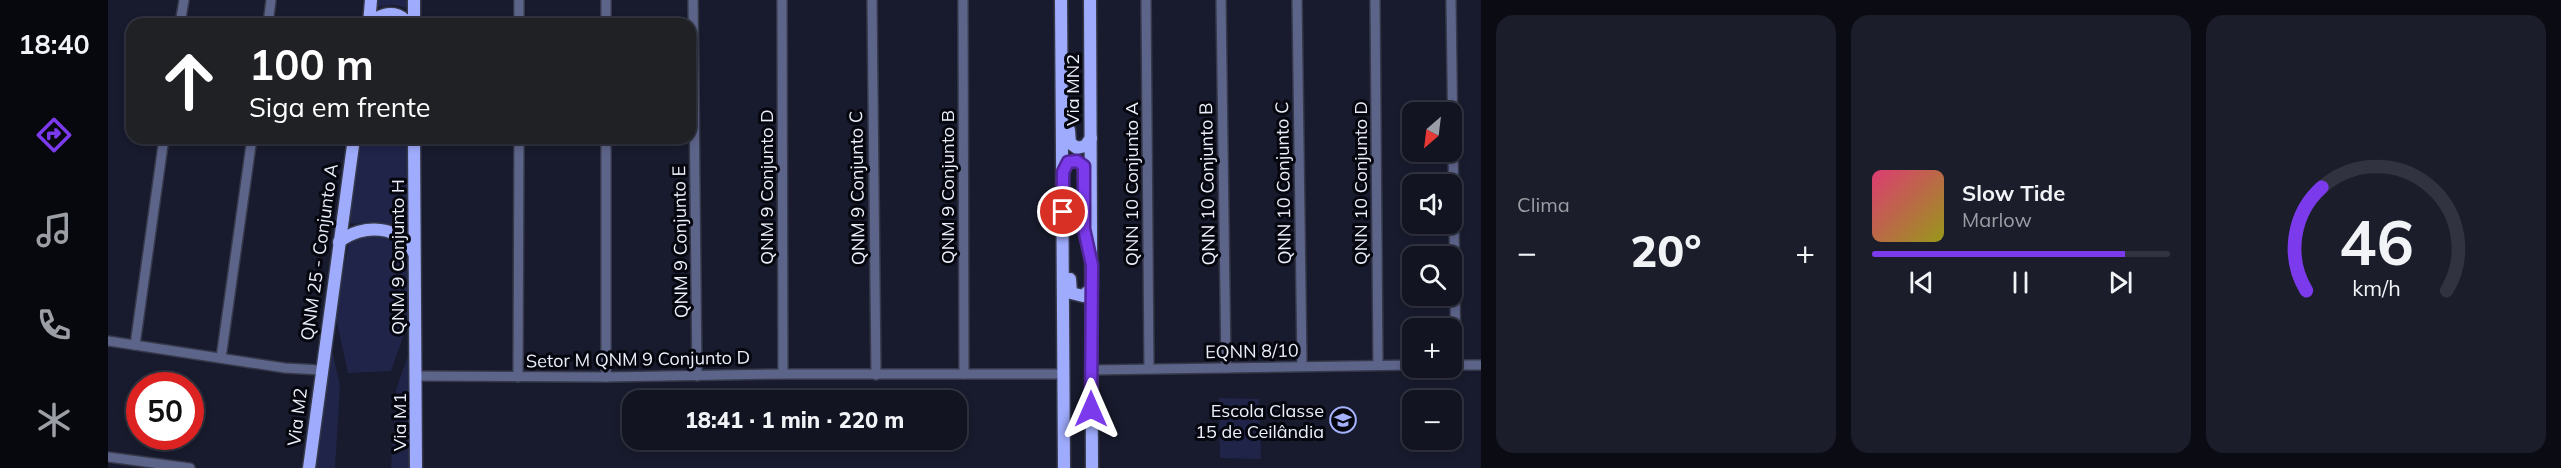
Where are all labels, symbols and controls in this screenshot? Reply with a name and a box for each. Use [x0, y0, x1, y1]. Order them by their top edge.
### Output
text: 18:40 [18, 27, 90, 61]
text: 100 m [249, 38, 374, 91]
icon: ahead [150, 42, 228, 120]
street label: Via MN2 [1061, 54, 1084, 126]
text: Siga em frente [249, 90, 430, 124]
street label: QNN 10 Conjunto C [1270, 101, 1296, 265]
street label: QNN 10 Conjunto D [1349, 101, 1372, 265]
street label: QNN 10 Conjunto A [1120, 102, 1143, 266]
street label: QNN 10 Conjunto B [1194, 102, 1220, 266]
north arrow [1402, 102, 1462, 162]
map controls [1402, 102, 1462, 450]
street label: QNM 9 Conjunto D [755, 109, 778, 265]
street label: QNM 9 Conjunto B [936, 110, 959, 264]
street label: QNM 9 Conjunto C [844, 111, 870, 265]
icon: directions [33, 114, 75, 156]
street label: QNM 25 - Conjunto A [295, 162, 343, 342]
street label: QNM 9 Conjunto E [667, 166, 693, 318]
button: sound [1402, 174, 1462, 234]
street label: QNM 9 Conjunto H [386, 179, 409, 335]
text: Slow Tide [1962, 179, 2065, 207]
pin [1037, 186, 1088, 237]
text: Clima [1517, 192, 1570, 217]
icon: arrive [1046, 195, 1079, 228]
text: 46 [2339, 202, 2413, 281]
text: Marlow [1962, 207, 2032, 232]
icon: music [33, 209, 75, 251]
text: 20° [1630, 222, 1702, 278]
text: − [1517, 231, 1537, 272]
text: + [1795, 231, 1815, 272]
button: search [1402, 246, 1462, 306]
icon: previous [1905, 266, 1938, 299]
icon: pause [2004, 266, 2037, 299]
icon: next [2104, 266, 2137, 299]
text: km/h [2352, 274, 2400, 301]
icon: phone [33, 304, 75, 346]
button: + [1402, 318, 1462, 378]
street label: EQNN 8/10 [1205, 339, 1299, 363]
street label: Setor M QNM 9 Conjunto D [526, 346, 750, 372]
speed limit sign: 50 [126, 372, 204, 450]
position arrow [1059, 377, 1123, 441]
street label: Via M2 [282, 387, 312, 447]
button: − [1402, 390, 1462, 450]
street label: Via M1 [388, 393, 411, 451]
icon: climate [33, 399, 75, 441]
place label: Escola Classe 15 de Ceilândia [1195, 399, 1324, 443]
school or university icon: Escola Classe 15 de Ceilândia [1328, 405, 1358, 435]
text: 18:41 · 1 min · 220 m [685, 406, 904, 434]

